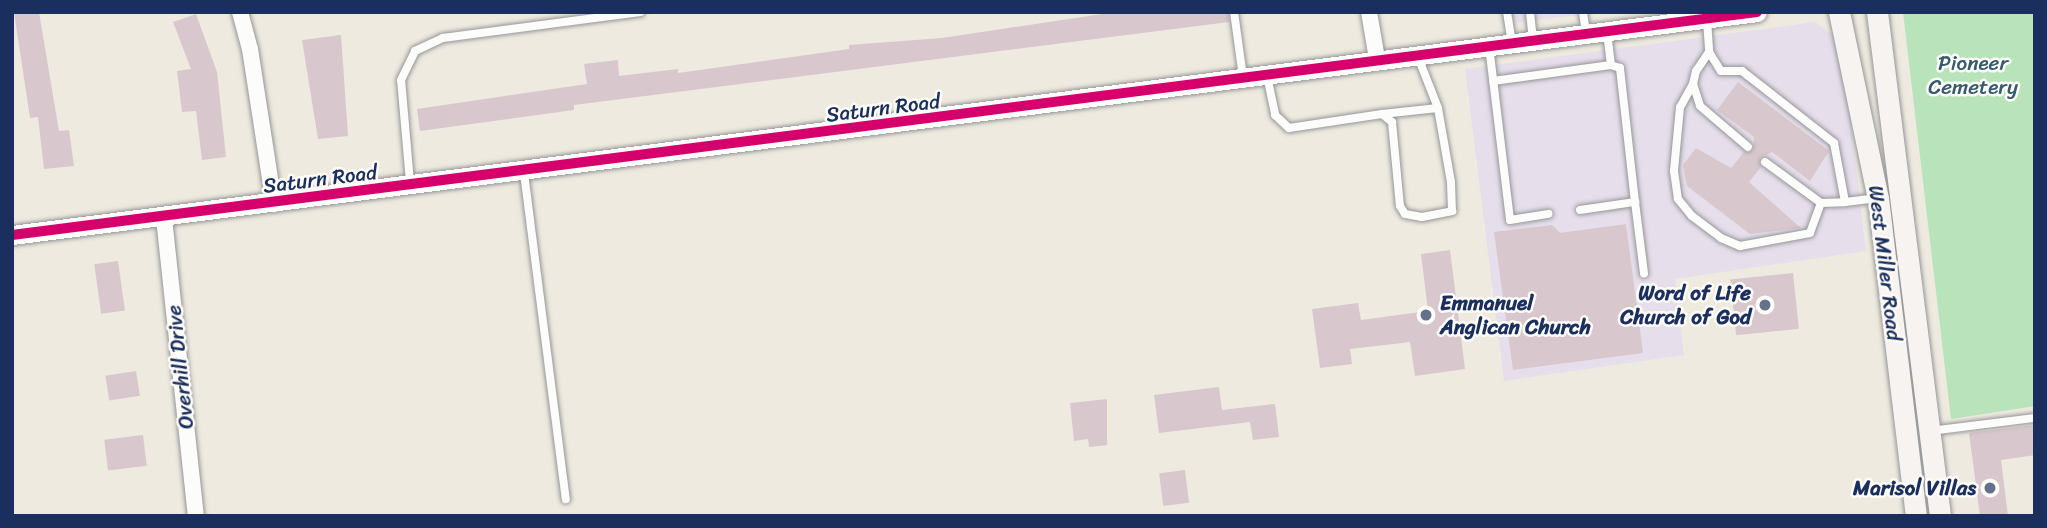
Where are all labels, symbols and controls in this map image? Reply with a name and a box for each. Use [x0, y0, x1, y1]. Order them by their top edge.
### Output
park label: Pioneer Cemetery [1928, 50, 2018, 100]
street label: Saturn Road [825, 89, 941, 127]
street label: Saturn Road [262, 160, 378, 198]
street label: West Miller Road [1863, 184, 1907, 342]
place label: Word of Life Church of God [1620, 280, 1751, 330]
place label: Emmanuel Anglican Church [1440, 290, 1591, 340]
marker: Word of Life Church of God [1757, 297, 1773, 313]
street label: Overhill Drive [161, 304, 199, 430]
marker: Emmanuel Anglican Church [1418, 307, 1434, 323]
place label: Marisol Villas [1853, 475, 1976, 501]
marker: Marisol Villas [1982, 480, 1998, 496]

